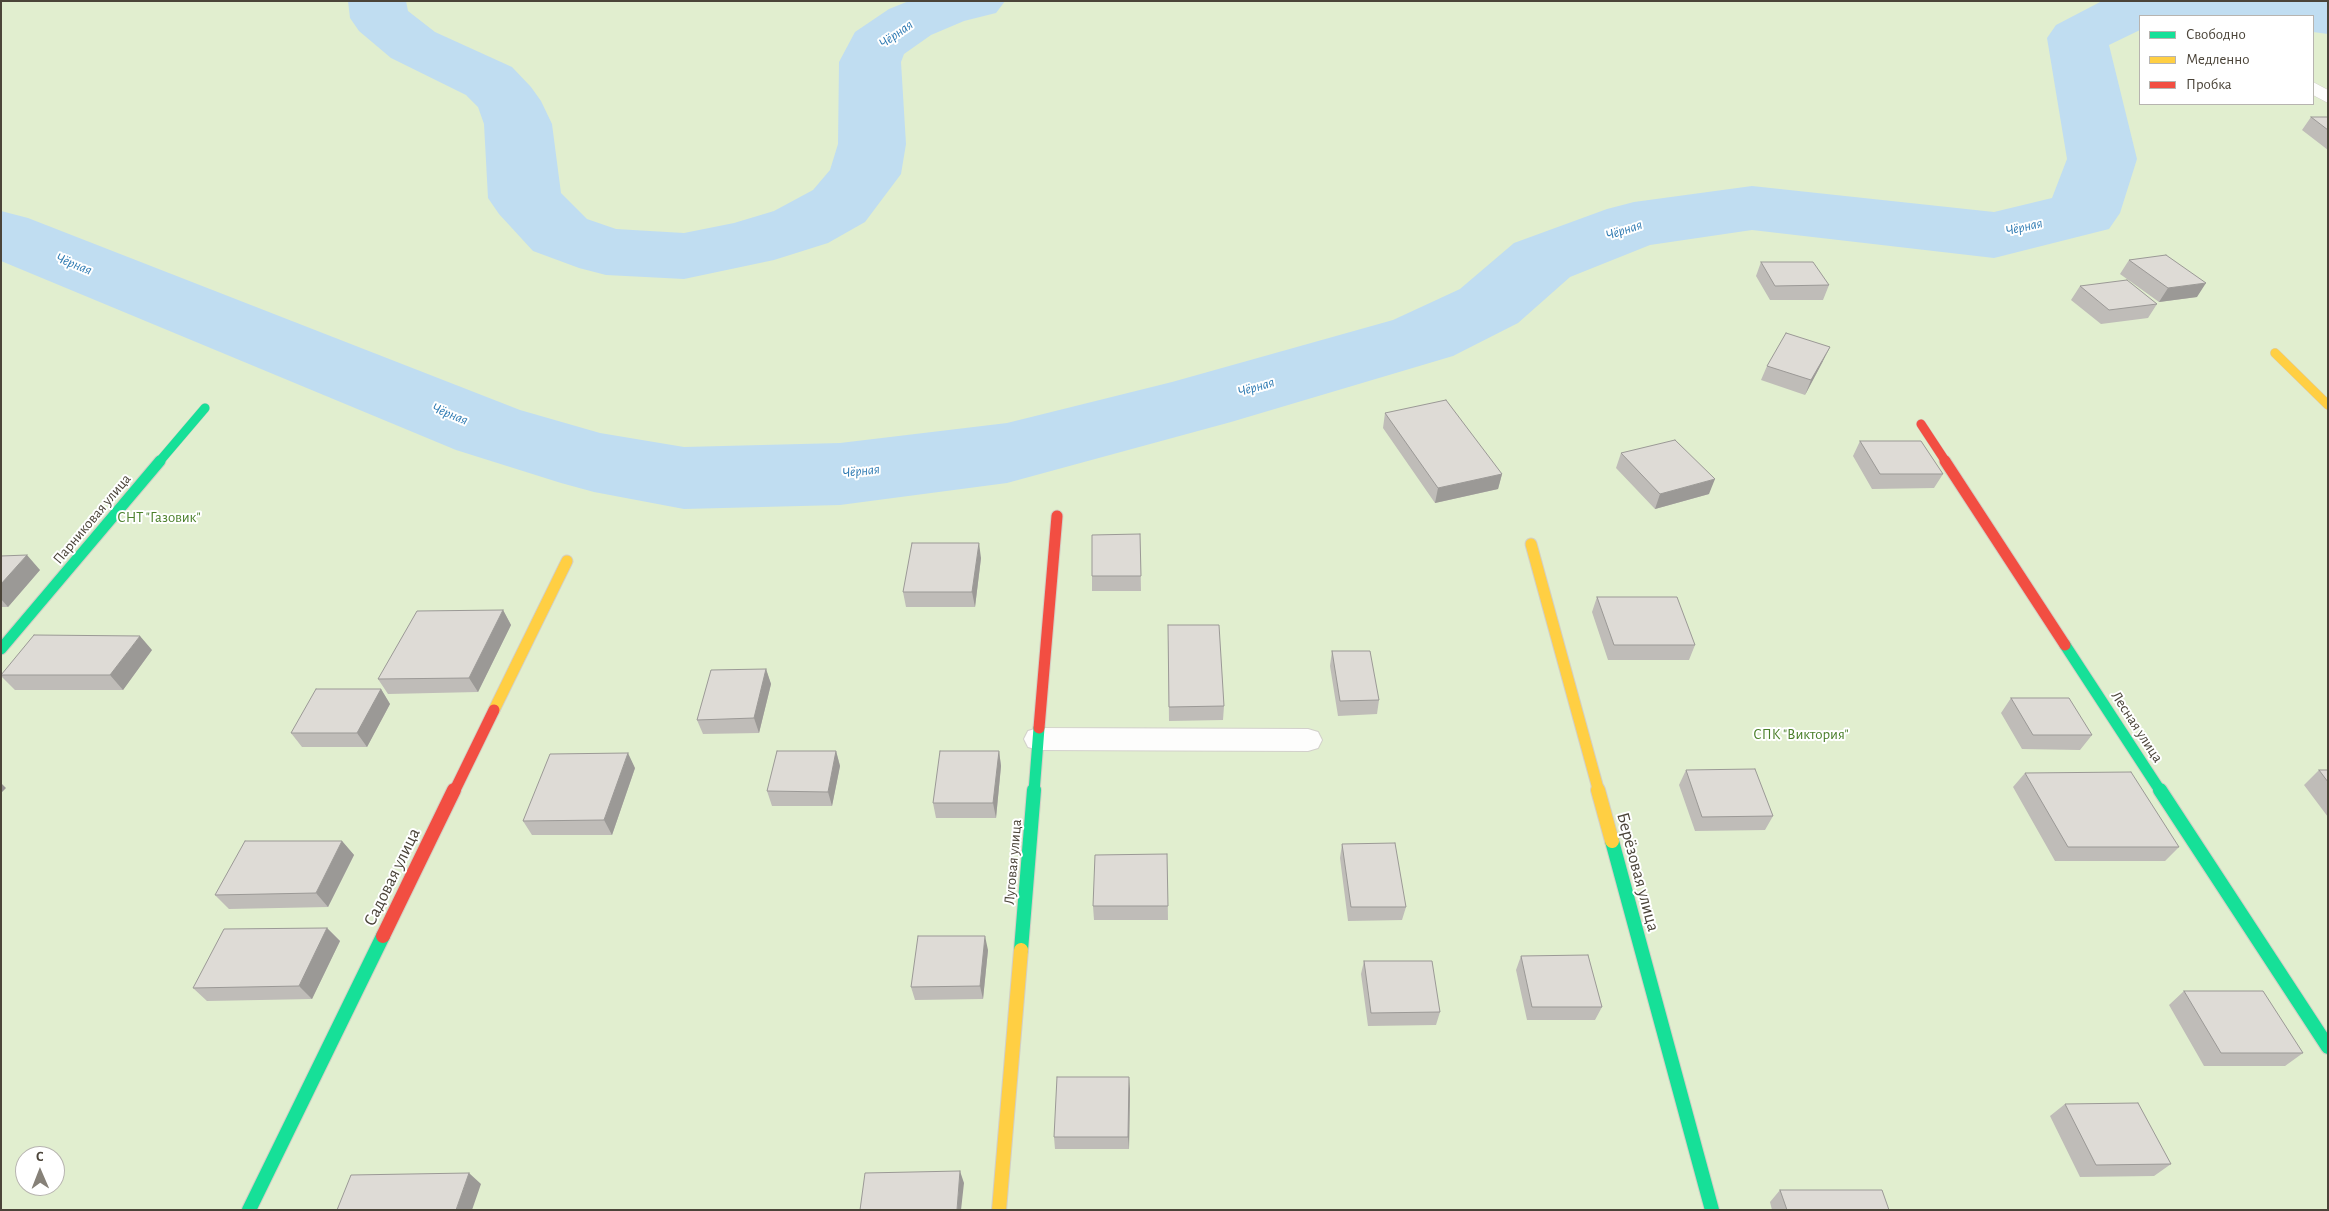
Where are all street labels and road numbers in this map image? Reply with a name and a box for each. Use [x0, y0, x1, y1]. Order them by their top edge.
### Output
street label: Парниковая улица [49, 470, 135, 568]
street label: Лесная улица [2107, 688, 2167, 766]
street label: Берёзовая улица [1612, 810, 1664, 934]
street label: Луговая улица [1000, 819, 1026, 905]
street label: Садовая улица [359, 824, 425, 930]

